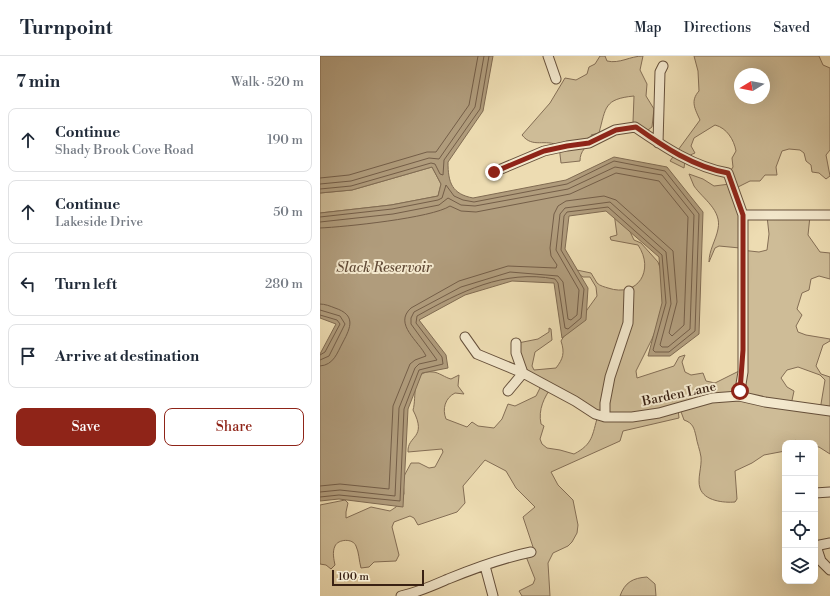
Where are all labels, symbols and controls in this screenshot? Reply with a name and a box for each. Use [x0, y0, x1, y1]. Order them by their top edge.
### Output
text: Turnpoint [20, 16, 113, 40]
text: Map [634, 19, 662, 37]
text: Directions [684, 19, 751, 37]
text: Saved [773, 19, 810, 37]
north arrow [734, 68, 770, 104]
text: 7 min [16, 71, 60, 93]
text: Walk · 520 m [231, 74, 304, 90]
text: Continue [55, 123, 120, 142]
icon: ahead [17, 129, 39, 151]
text: 190 m [267, 132, 303, 148]
text: Shady Brook Cove Road [55, 142, 194, 158]
route end [485, 163, 503, 181]
text: Continue [55, 195, 120, 214]
icon: ahead [17, 201, 39, 223]
text: 50 m [273, 204, 303, 220]
text: Lakeside Drive [55, 214, 143, 230]
water label: Slack Reservoir [336, 259, 433, 277]
icon: left [17, 273, 39, 295]
text: Turn left [55, 275, 117, 294]
text: 280 m [265, 276, 303, 292]
icon: arrive [17, 345, 39, 367]
text: Arrive at destination [55, 347, 199, 366]
street label: Barden Lane [640, 378, 718, 410]
route start [731, 382, 749, 400]
button: Save [16, 408, 156, 446]
button: Share [164, 408, 304, 446]
map controls [782, 440, 818, 584]
button: + [782, 440, 818, 476]
button: − [782, 476, 818, 512]
button: locate [782, 512, 818, 548]
button: layers [782, 548, 818, 584]
scale bar [332, 568, 424, 587]
text: 100 m [338, 570, 369, 584]

